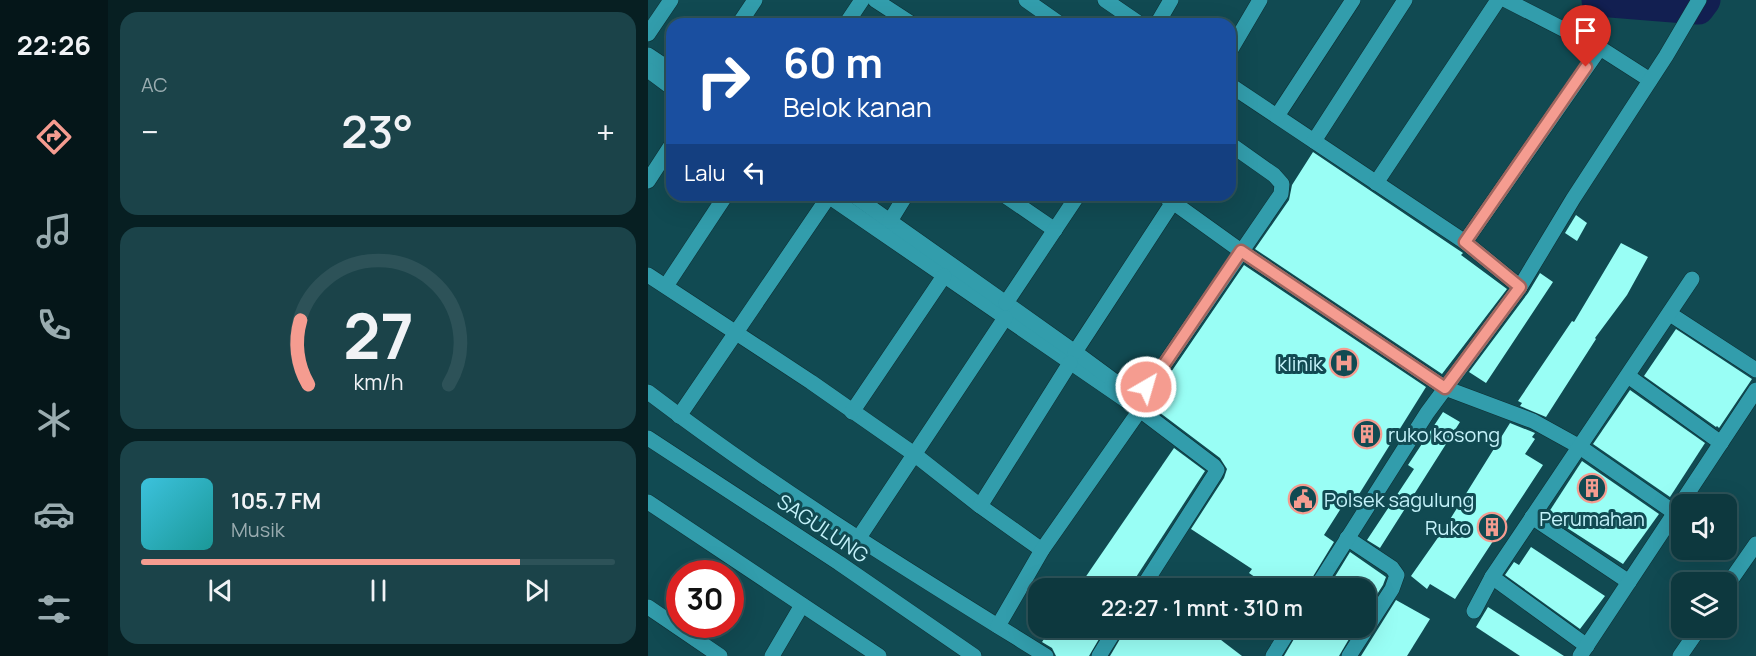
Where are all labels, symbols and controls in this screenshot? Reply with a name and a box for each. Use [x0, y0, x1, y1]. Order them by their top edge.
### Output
pin [1560, 5, 1611, 67]
icon: arrive [1569, 14, 1602, 47]
text: 22:26 [17, 26, 91, 63]
text: 60 m [783, 33, 883, 91]
icon: right [684, 42, 762, 120]
text: AC [141, 71, 168, 98]
text: Belok kanan [783, 88, 932, 125]
text: 23° [341, 100, 414, 162]
text: − [141, 109, 159, 154]
text: + [596, 109, 615, 154]
icon: directions [33, 116, 75, 158]
icon: left [738, 156, 771, 189]
text: Lalu [684, 158, 726, 188]
icon: music [33, 210, 75, 252]
text: 27 [343, 292, 413, 378]
icon: phone [33, 304, 75, 346]
hospital icon: klinik [1328, 347, 1360, 379]
place label: klinik [1277, 350, 1324, 377]
position arrow [1114, 355, 1178, 419]
text: km/h [353, 367, 403, 396]
icon: climate [33, 399, 75, 441]
building icon: ruko kosong [1351, 418, 1383, 450]
place label: ruko kosong [1388, 421, 1500, 448]
building icon: Perumahan [1576, 472, 1608, 504]
public building icon: Polsek sagulung [1287, 483, 1319, 515]
text: 105.7 FM [231, 486, 321, 516]
place label: Polsek sagulung [1324, 486, 1474, 513]
street label: SAGULUNG [772, 488, 874, 568]
icon: car [33, 493, 75, 535]
map controls [1671, 494, 1737, 638]
button: sound [1671, 494, 1737, 560]
place label: Perumahan [1539, 505, 1645, 532]
building icon: Ruko [1476, 511, 1508, 543]
place label: Ruko [1425, 514, 1471, 541]
text: Musik [231, 516, 285, 543]
speed limit sign: 30 [666, 560, 744, 638]
button: layers [1671, 572, 1737, 638]
icon: previous [204, 574, 237, 607]
icon: pause [362, 574, 395, 607]
icon: next [520, 574, 553, 607]
icon: filters [33, 588, 75, 630]
text: 22:27 · 1 mnt · 310 m [1101, 593, 1303, 623]

